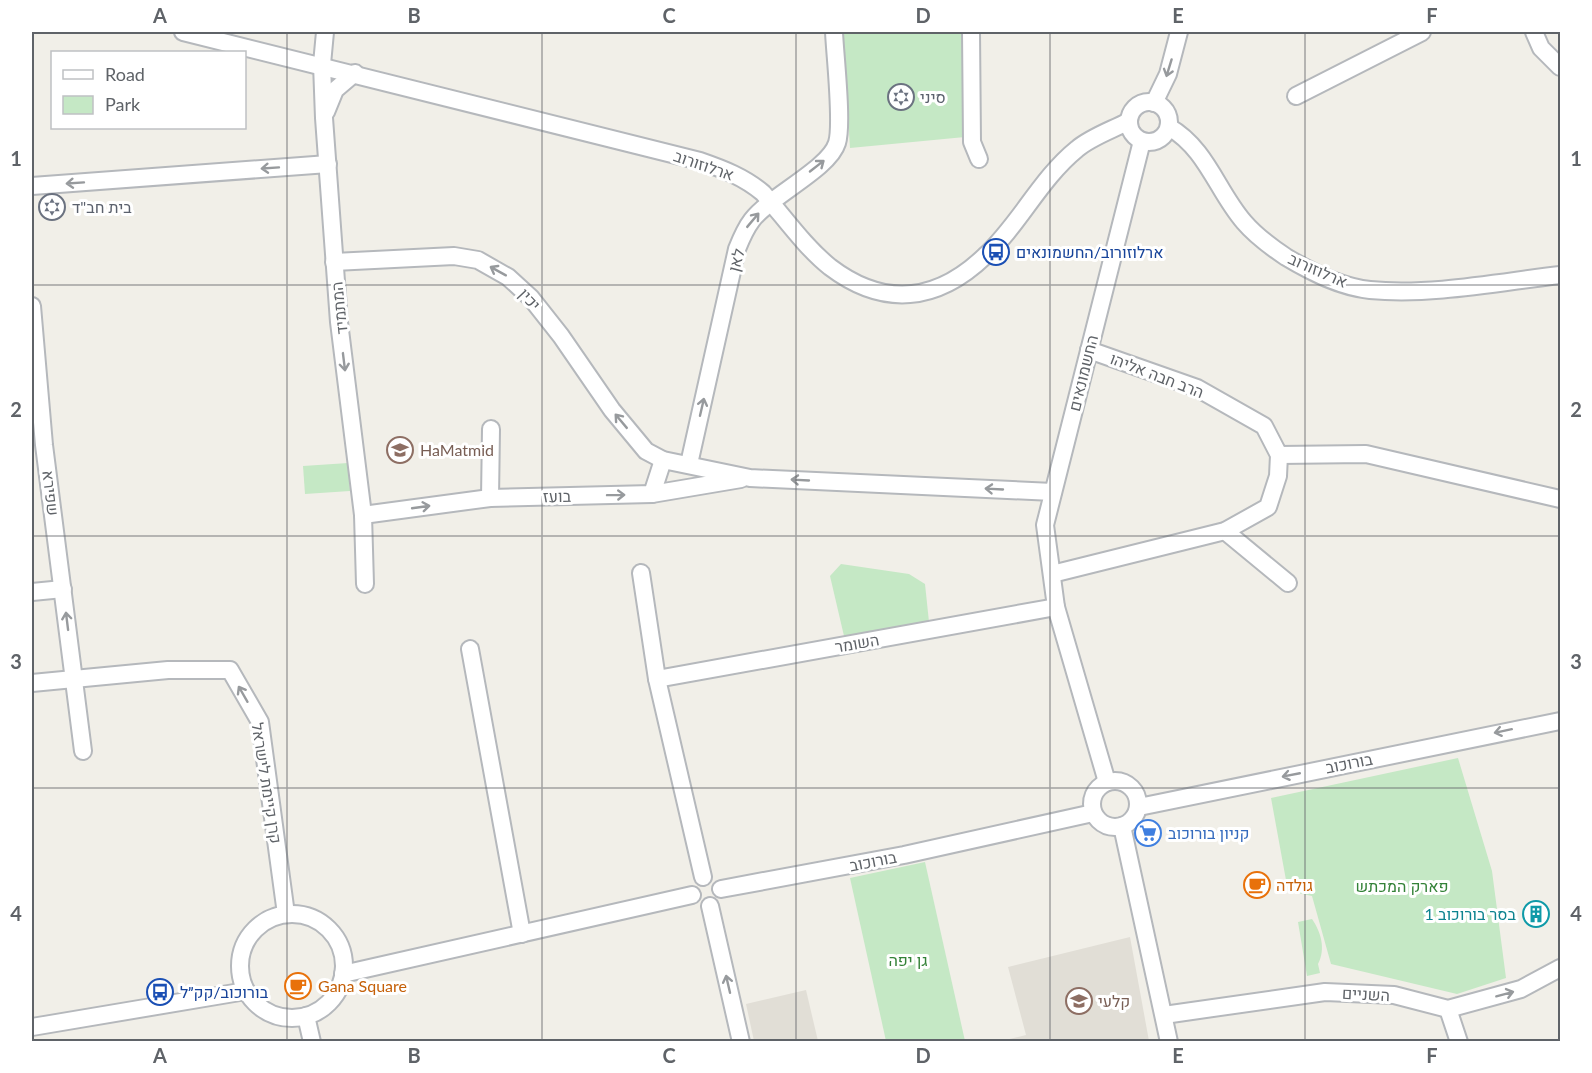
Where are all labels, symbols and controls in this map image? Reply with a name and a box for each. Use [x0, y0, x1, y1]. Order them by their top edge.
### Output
text: A [152, 3, 167, 27]
text: B [407, 3, 421, 27]
text: C [662, 3, 676, 27]
text: D [915, 3, 931, 27]
text: E [1172, 3, 1184, 27]
text: F [1426, 3, 1438, 27]
legend [51, 51, 246, 129]
one-way arrow [1163, 58, 1174, 77]
text: Road [105, 63, 145, 85]
synagogue icon: סיני [886, 82, 916, 112]
place label: סיני [920, 87, 946, 106]
text: Park [105, 93, 141, 115]
street label: ארלוזורוב [672, 145, 737, 184]
text: 1 [10, 146, 22, 170]
text: 1 [1570, 146, 1582, 170]
one-way arrow [809, 160, 825, 173]
one-way arrow [260, 163, 280, 174]
one-way arrow [66, 178, 86, 189]
synagogue icon: בית חב"ד [37, 192, 67, 222]
place label: בית חב"ד [72, 197, 132, 216]
one-way arrow [746, 213, 760, 228]
bus stop icon: ארלוזורוב/החשמונאים [981, 237, 1011, 267]
place label: ארלוזורוב/החשמונאים [1016, 242, 1163, 261]
street label: לאן [723, 246, 748, 273]
street label: ארלוזורוב [1286, 248, 1351, 291]
one-way arrow [490, 265, 507, 277]
street label: המתמיד [326, 281, 351, 335]
street label: יכין [516, 284, 545, 313]
street label: החשמונאים [1064, 333, 1101, 413]
street label: הרב חבה אליהו [1108, 348, 1207, 401]
one-way arrow [339, 352, 350, 372]
text: 2 [10, 397, 22, 421]
text: 2 [1570, 397, 1582, 421]
one-way arrow [696, 398, 708, 417]
one-way arrow [614, 414, 628, 429]
school or university icon: HaMatmid [385, 435, 415, 465]
place label: HaMatmid [420, 440, 494, 459]
street label: שפירא [39, 469, 64, 517]
one-way arrow [790, 475, 810, 486]
one-way arrow [985, 484, 1005, 495]
street label: בועז [543, 486, 572, 505]
one-way arrow [605, 489, 625, 501]
one-way arrow [411, 502, 431, 513]
one-way arrow [62, 612, 73, 632]
street label: השומר [833, 629, 881, 656]
text: 3 [10, 649, 22, 673]
text: 3 [1570, 649, 1582, 673]
one-way arrow [237, 686, 249, 703]
street label: קרן קיימת לישראל [249, 721, 286, 845]
one-way arrow [1494, 726, 1513, 737]
street label: בורוכוב [1324, 749, 1375, 776]
one-way arrow [1282, 770, 1302, 781]
supermarket icon: קניון בורוכוב [1133, 818, 1163, 848]
place label: קניון בורוכוב [1168, 823, 1249, 842]
street label: בורוכוב [848, 847, 899, 874]
cafe icon: גולדה [1242, 870, 1272, 900]
place label: גולדה [1276, 875, 1313, 894]
park label: פארק המכתש [1355, 876, 1449, 895]
building icon: בסר בורוכוב 1 [1521, 899, 1551, 929]
text: 4 [10, 901, 22, 925]
text: 4 [1570, 901, 1582, 925]
place label: בסר בורוכוב 1 [1425, 904, 1517, 923]
park label: גן יפה [888, 950, 928, 969]
cafe icon: Gana Square [283, 971, 313, 1001]
one-way arrow [721, 975, 733, 994]
place label: Gana Square [318, 976, 407, 995]
bus stop icon: בורוכוב/קק״ל [145, 977, 175, 1007]
place label: בורוכוב/קק״ל [180, 982, 269, 1001]
street label: השניים [1342, 983, 1390, 1004]
school or university icon: קלעי [1064, 986, 1094, 1016]
one-way arrow [1495, 987, 1514, 999]
place label: קלעי [1098, 991, 1130, 1010]
text: A [152, 1043, 167, 1067]
text: B [407, 1043, 421, 1067]
text: C [662, 1043, 676, 1067]
text: D [915, 1043, 931, 1067]
text: E [1172, 1043, 1184, 1067]
text: F [1426, 1043, 1438, 1067]

